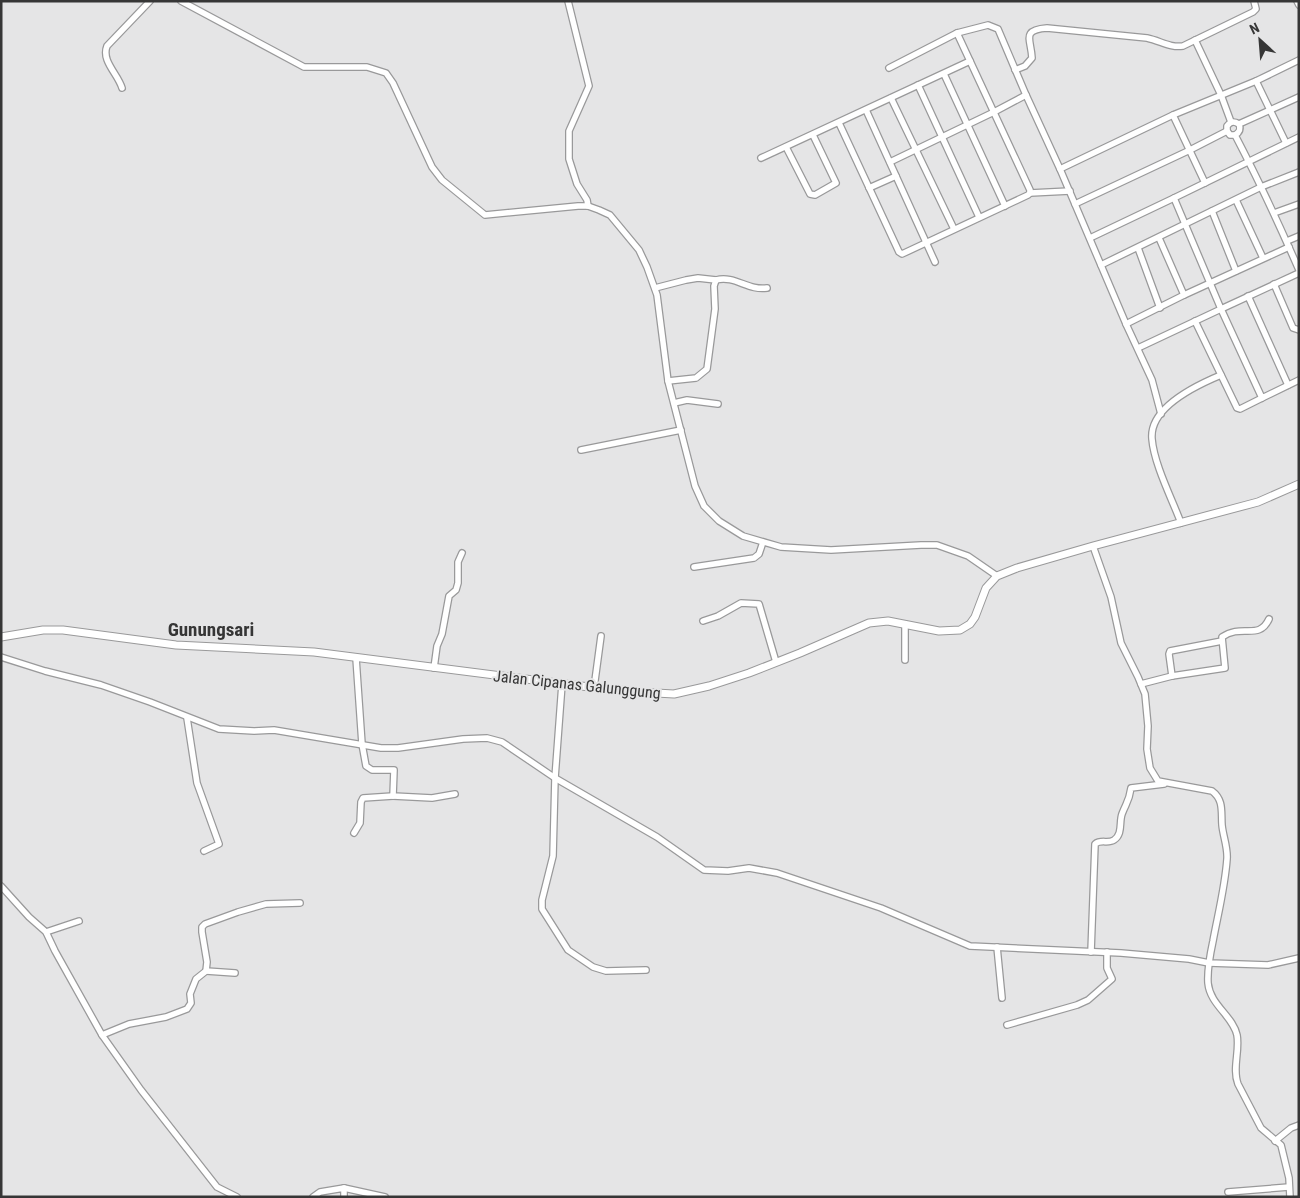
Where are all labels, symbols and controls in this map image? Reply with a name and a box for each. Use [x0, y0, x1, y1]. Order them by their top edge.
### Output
north arrow [1235, 15, 1285, 65]
text: N [1247, 19, 1262, 37]
district label: Gunungsari [168, 618, 254, 641]
street label: Jalan Cipanas Galunggung [492, 666, 662, 703]

